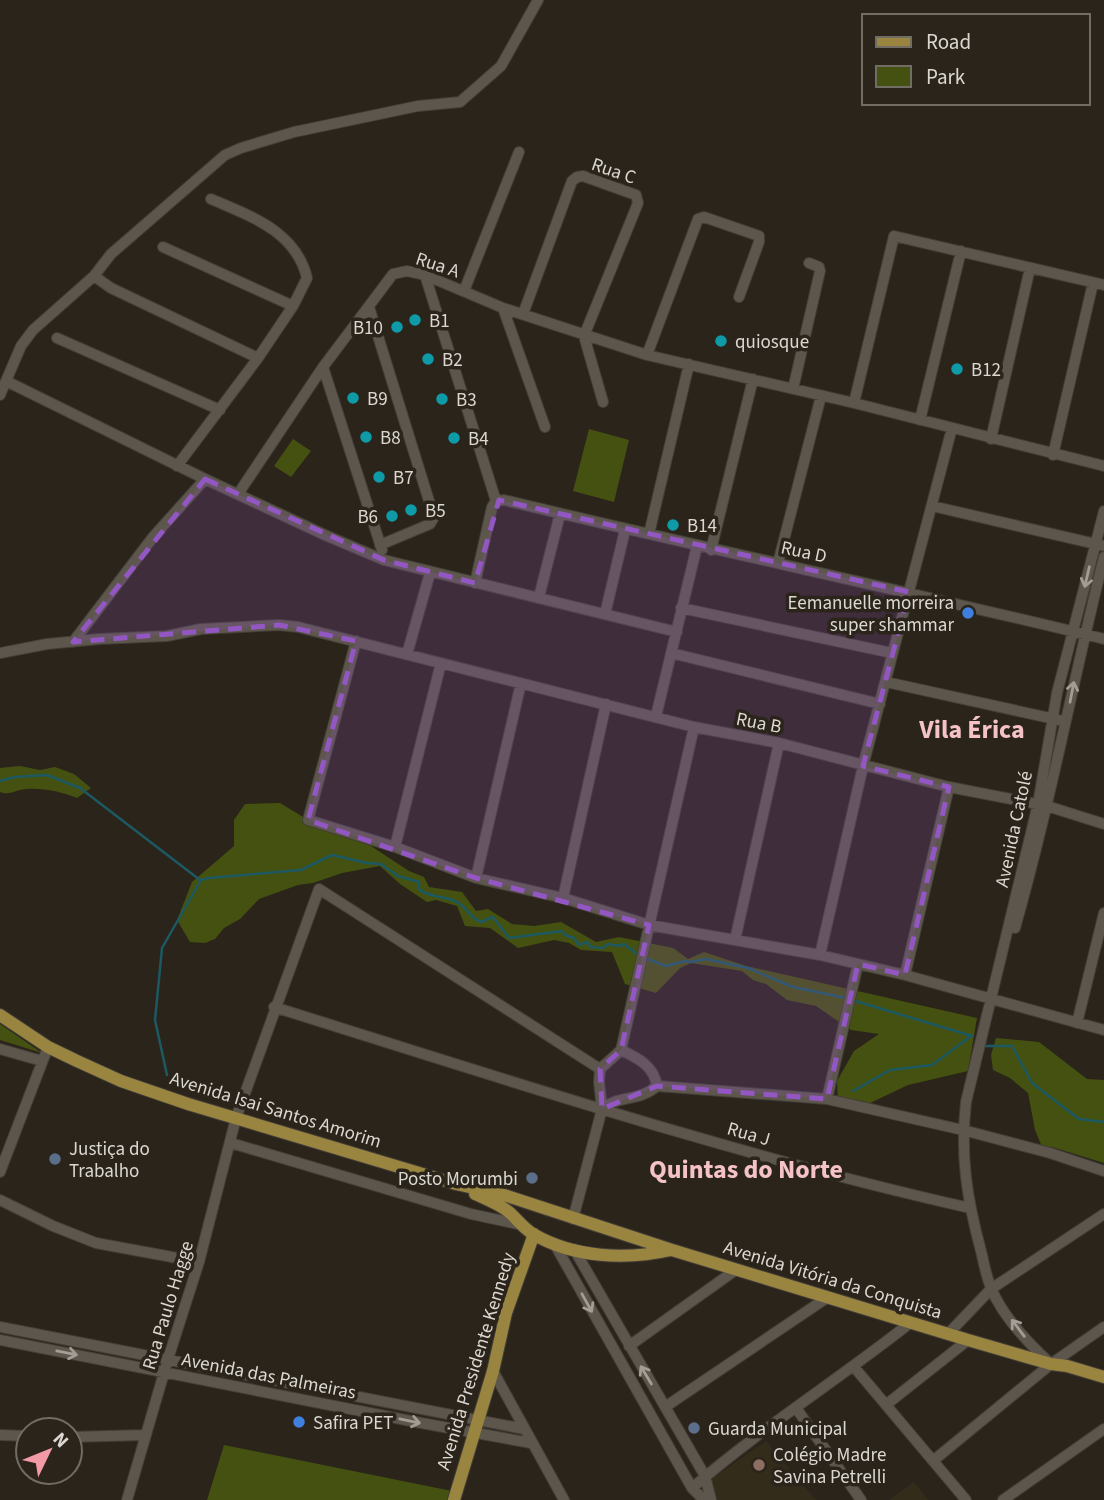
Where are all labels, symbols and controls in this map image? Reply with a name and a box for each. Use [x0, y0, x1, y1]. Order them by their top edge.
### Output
legend [862, 14, 1090, 105]
text: Road [926, 27, 971, 57]
text: Park [926, 62, 966, 92]
street label: Rua C [588, 151, 639, 192]
street label: Rua A [412, 246, 464, 285]
place label: B1 [429, 308, 450, 335]
marker: B1 [407, 312, 423, 328]
place label: B10 [353, 315, 383, 342]
marker: B10 [389, 319, 405, 335]
place label: quiosque [735, 329, 809, 356]
marker: quiosque [713, 333, 729, 349]
place label: B2 [442, 347, 463, 374]
marker: B2 [420, 351, 436, 367]
place label: B12 [971, 357, 1001, 384]
marker: B12 [949, 361, 965, 377]
place label: B9 [367, 386, 388, 413]
place label: B3 [456, 387, 477, 414]
marker: B9 [345, 390, 361, 406]
marker: B3 [434, 391, 450, 407]
place label: B8 [380, 425, 401, 452]
place label: B4 [468, 426, 489, 453]
marker: B8 [358, 429, 374, 445]
marker: B4 [446, 430, 462, 446]
place label: B7 [393, 465, 414, 492]
marker: B7 [371, 469, 387, 485]
place label: B5 [425, 498, 446, 525]
marker: B5 [403, 502, 419, 518]
place label: B6 [357, 504, 378, 531]
marker: B6 [384, 508, 400, 524]
place label: B14 [687, 513, 717, 540]
marker: B14 [665, 517, 681, 533]
street label: Rua D [778, 534, 829, 570]
one-way arrow [1080, 565, 1093, 588]
place label: Eemanuelle morreira super shammar [787, 590, 954, 639]
marker: Eemanuelle morreira super shammar [960, 605, 976, 621]
one-way arrow [1065, 681, 1079, 704]
street label: Rua B [734, 706, 784, 741]
district label: Vila Érica [918, 711, 1025, 748]
street label: Avenida Catolé [989, 769, 1040, 890]
street label: Avenida Isai Santos Amorim [166, 1065, 385, 1156]
street label: Rua J [724, 1115, 773, 1153]
place label: Justiça do Trabalho [69, 1136, 150, 1185]
marker: Justiça do Trabalho [47, 1151, 63, 1167]
district label: Quintas do Norte [649, 1151, 843, 1188]
place label: Posto Morumbi [398, 1166, 518, 1193]
marker: Posto Morumbi [524, 1170, 540, 1186]
street label: Avenida Vitória da Conquista [720, 1234, 945, 1327]
street label: Rua Paulo Hagge [136, 1238, 201, 1373]
street label: Avenida Presidente Kennedy [430, 1249, 522, 1474]
one-way arrow [581, 1292, 594, 1313]
one-way arrow [1011, 1319, 1026, 1338]
street label: Avenida das Palmeiras [179, 1346, 358, 1407]
one-way arrow [55, 1347, 78, 1360]
one-way arrow [639, 1365, 653, 1385]
place label: Safira PET [313, 1410, 393, 1437]
marker: Safira PET [291, 1414, 307, 1430]
one-way arrow [398, 1415, 421, 1429]
north arrow [14, 1416, 84, 1486]
place label: Guarda Municipal [708, 1416, 847, 1443]
marker: Guarda Municipal [686, 1420, 702, 1436]
text: N [46, 1427, 75, 1454]
place label: Colégio Madre Savina Petrelli [773, 1442, 886, 1491]
marker: Colégio Madre Savina Petrelli [751, 1457, 767, 1473]

